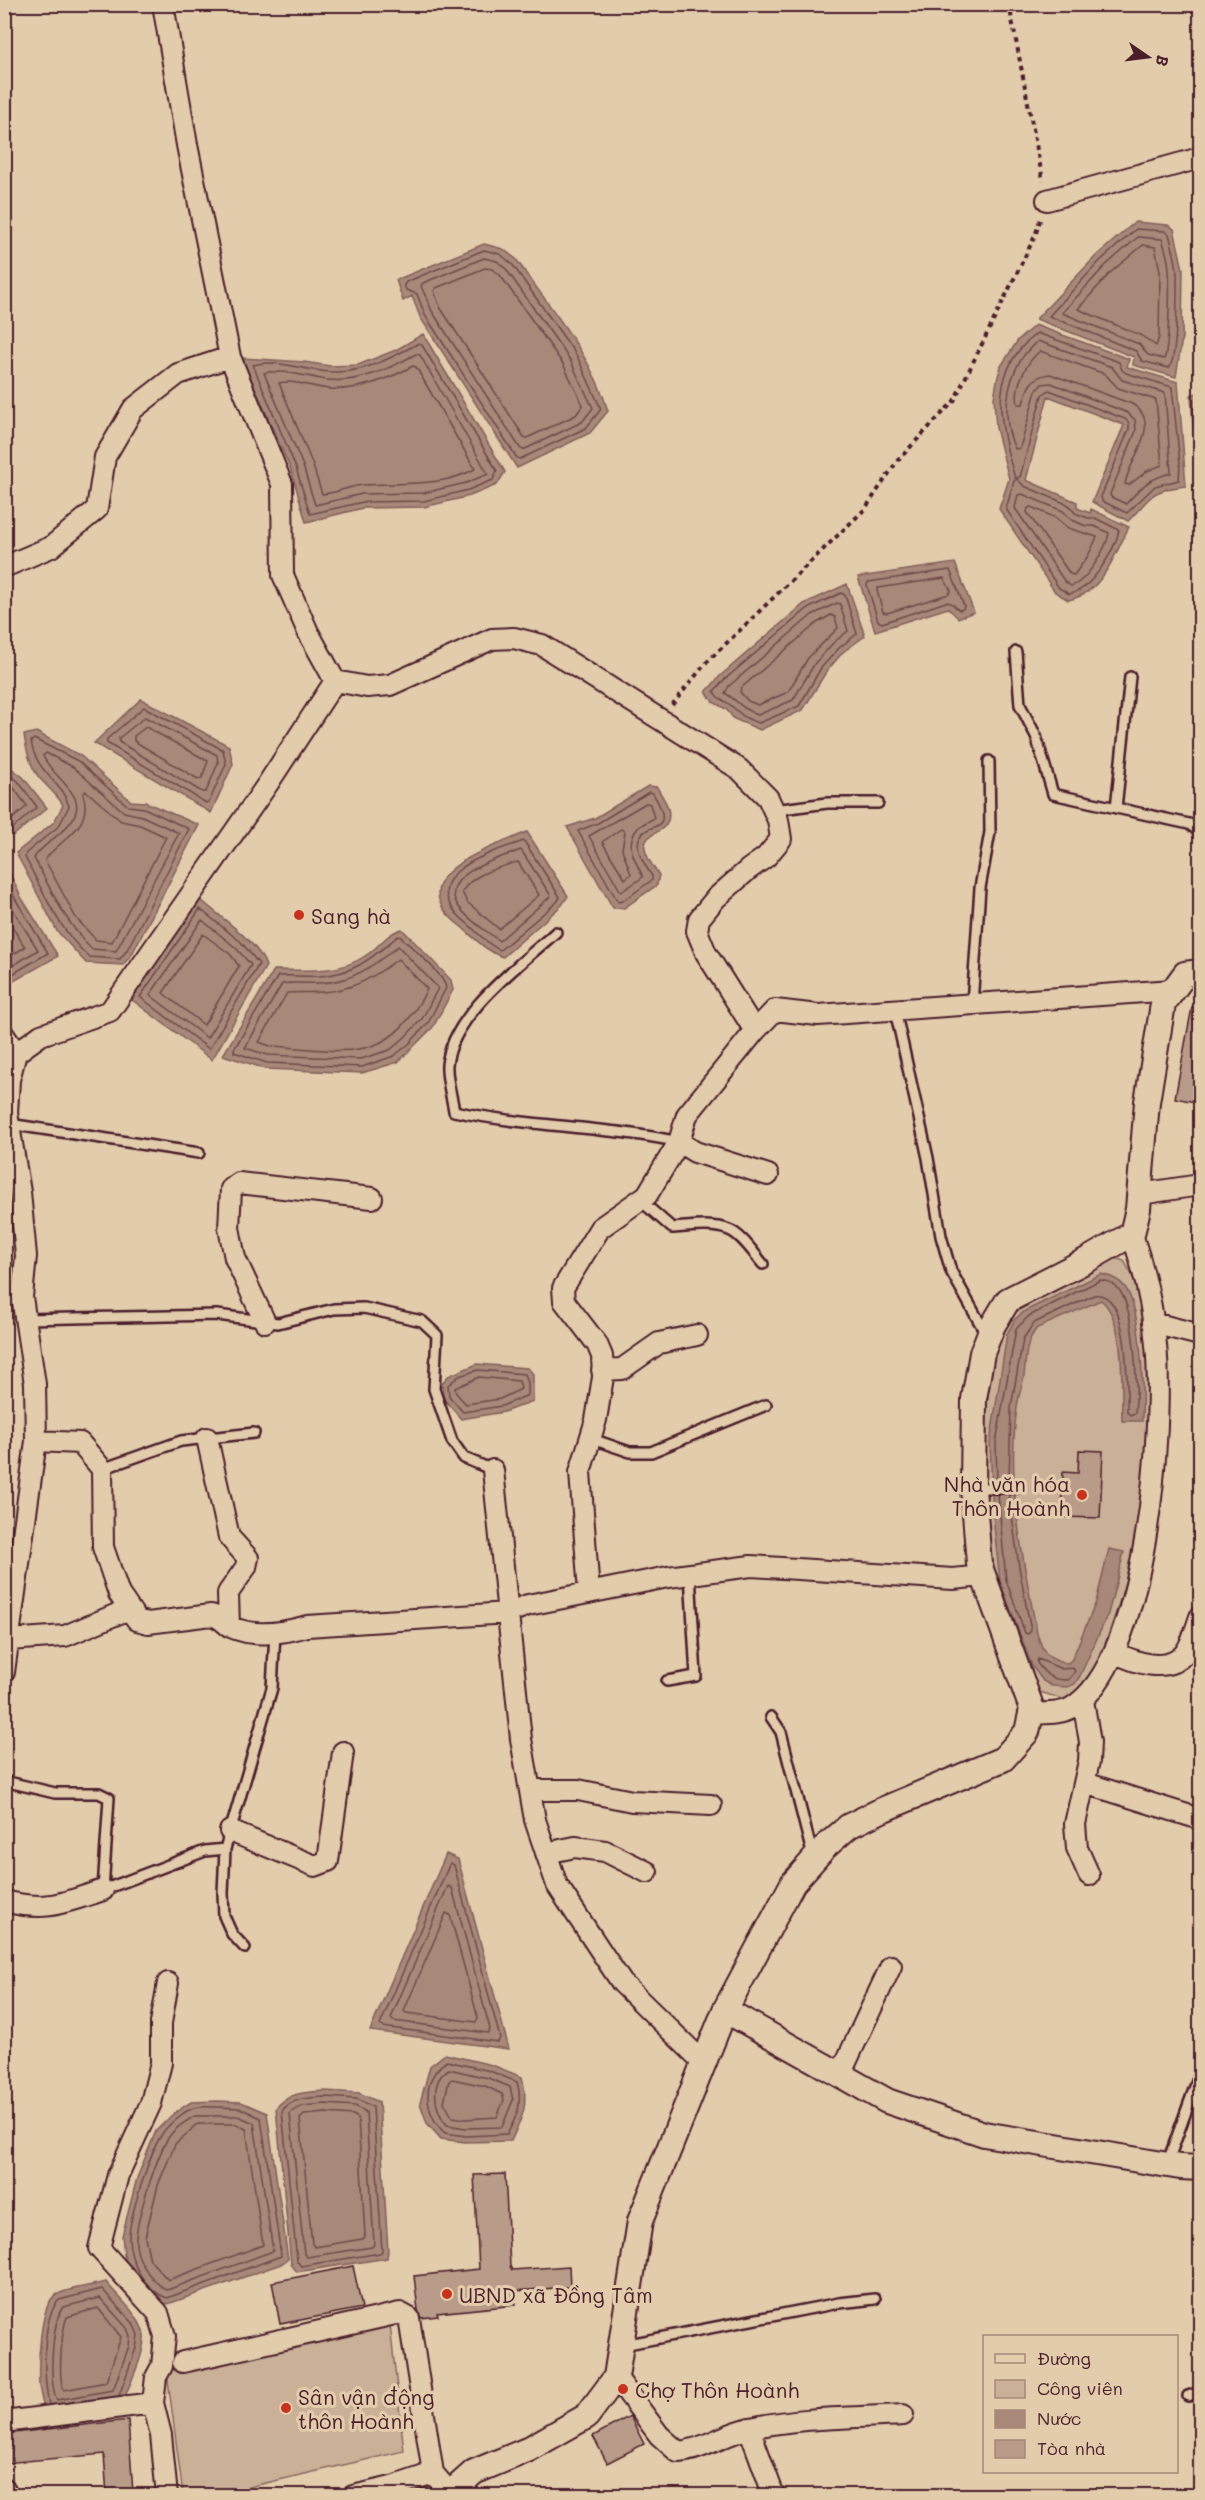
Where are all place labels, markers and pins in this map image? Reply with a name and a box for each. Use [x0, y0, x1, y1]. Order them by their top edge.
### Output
place label: Sang hà [311, 902, 391, 929]
marker: Sang hà [292, 908, 306, 922]
place label: Nhà văn hóa Thôn Hoành [944, 1470, 1070, 1521]
marker: Nhà văn hóa Thôn Hoành [1075, 1488, 1089, 1502]
place label: UBND xã Đồng Tâm [459, 2281, 653, 2308]
marker: UBND xã Đồng Tâm [440, 2287, 454, 2301]
place label: Chợ Thôn Hoành [635, 2376, 799, 2403]
marker: Chợ Thôn Hoành [616, 2382, 630, 2396]
place label: Sân vận động thôn Hoành [298, 2383, 434, 2434]
marker: Sân vận động thôn Hoành [279, 2401, 293, 2415]

